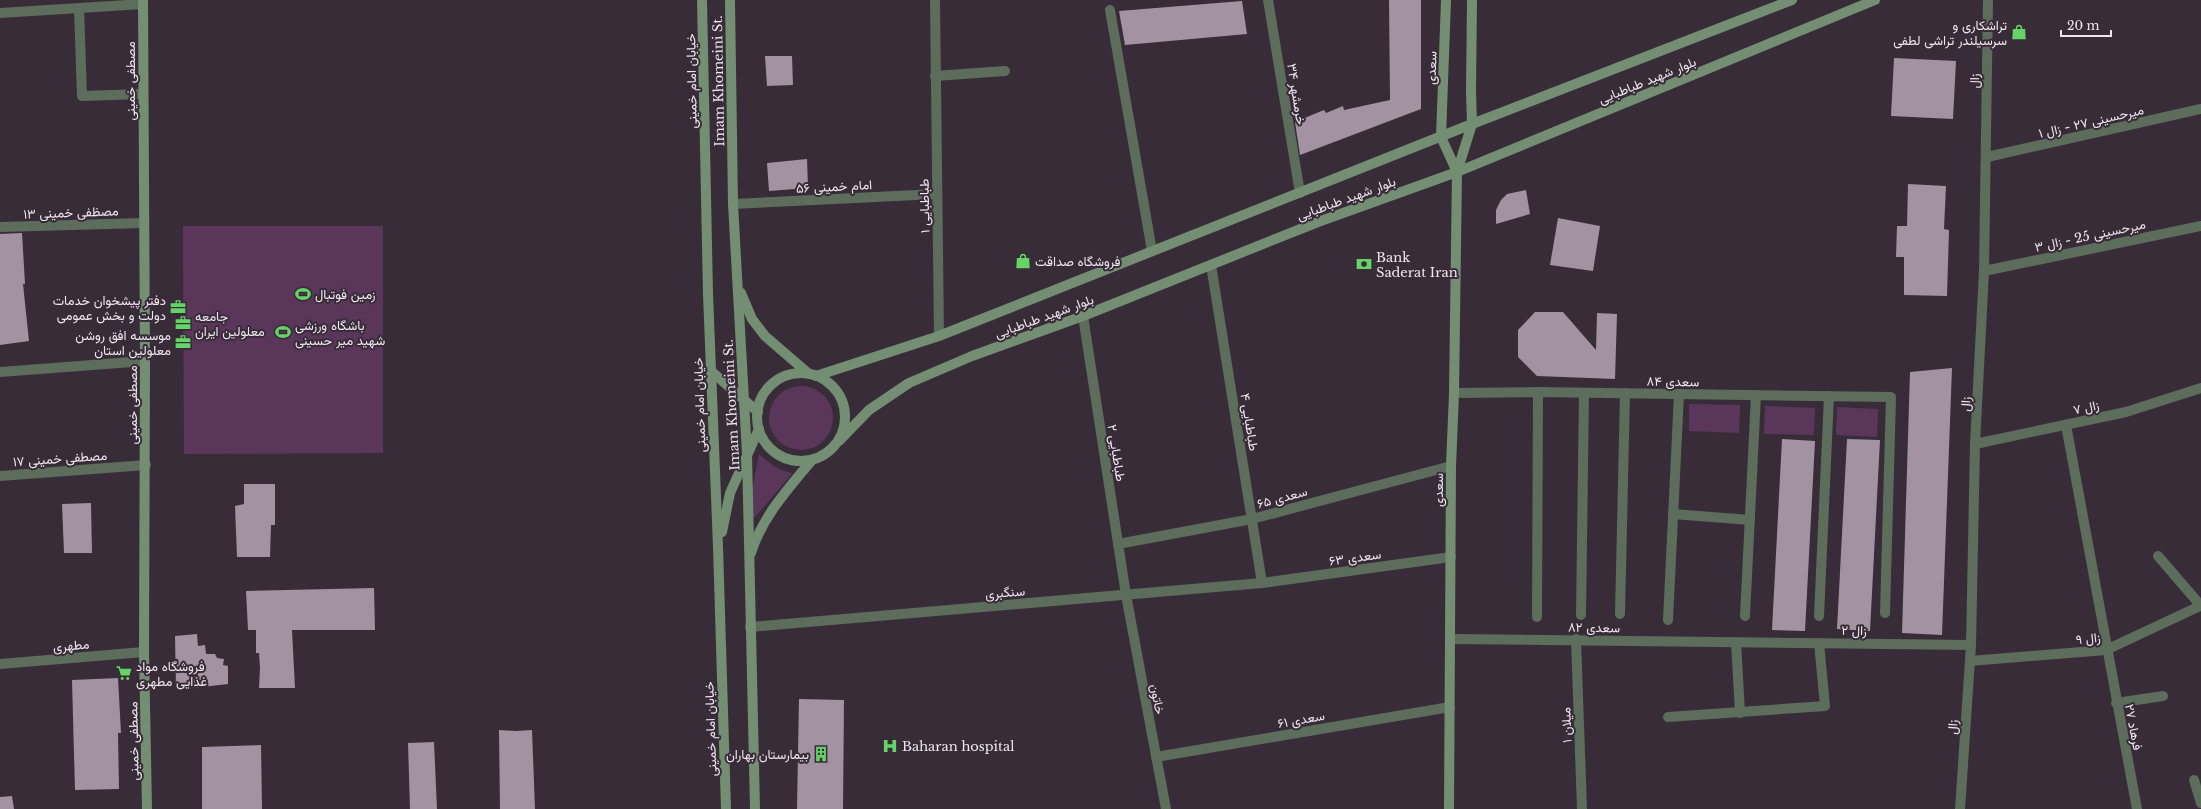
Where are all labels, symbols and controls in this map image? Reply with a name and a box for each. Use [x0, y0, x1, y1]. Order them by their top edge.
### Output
scale bar [2061, 12, 2111, 38]
street label: Imam Khomeini St. [709, 15, 728, 147]
place label: تراشکاری و سرسیلندر تراشی لطفی [1893, 17, 2007, 49]
text: 20 m [2067, 18, 2099, 33]
shop icon: تراشکاری و سرسیلندر تراشی لطفی [2010, 23, 2028, 41]
street label: خیابان امام خمینی [682, 33, 701, 129]
street label: مصطفی خمینی [122, 41, 139, 121]
street label: سعدی [1422, 51, 1441, 85]
street label: بلوار شهید طباطبایی [1596, 53, 1699, 108]
street label: خرمشهر ۳۴ [1283, 62, 1310, 126]
street label: زال [1966, 73, 1983, 89]
street label: میرحسینی ۲۷ - زال ۱ [2037, 101, 2145, 142]
street label: بلوار شهید طباطبایی [1294, 173, 1398, 224]
street label: امام خمینی ۵۶ [796, 176, 873, 197]
street label: طباطبایی ۱ [916, 179, 933, 233]
street label: مصظفی خمینی ۱۳ [23, 202, 119, 223]
street label: میرحسینی 25 - زال ۳ [2033, 215, 2147, 256]
place label: Bank Saderat Iran [1376, 249, 1458, 281]
shop icon: فروشگاه صداقت [1014, 252, 1032, 270]
place label: فروشگاه صداقت [1035, 253, 1121, 270]
bank icon: Bank Saderat Iran [1355, 255, 1373, 273]
sports icon: زمین فوتبال [294, 285, 312, 303]
place label: زمین فوتبال [315, 286, 376, 303]
street label: بلوار شهید طباطبایی [992, 291, 1096, 342]
place label: دفتر پیشخوان خدمات دولت و بخش عمومی [53, 292, 166, 324]
office icon: دفتر پیشخوان خدمات دولت و بخش عمومی [169, 298, 187, 316]
place label: جامعه معلولین ایران [195, 308, 265, 340]
office icon: جامعه معلولین ایران [174, 314, 192, 332]
place label: باشگاه ورزشی شهید میر حسینی [295, 317, 385, 349]
sports icon: باشگاه ورزشی شهید میر حسینی [274, 323, 292, 341]
place label: موسسه افق روشن معلولین استان [75, 327, 171, 359]
office icon: موسسه افق روشن معلولین استان [174, 333, 192, 351]
street label: Imam Khomeini St. [720, 339, 743, 471]
street label: خیابان امام خمینی [689, 357, 710, 453]
street label: مصطفی خمینی [124, 365, 141, 445]
street label: سعدی ۸۴ [1647, 373, 1699, 390]
street label: طباطبایی ۴ [1237, 392, 1262, 452]
street label: زال [1956, 396, 1974, 412]
street label: زال ۷ [2071, 396, 2101, 419]
street label: طباطبایی ۲ [1104, 423, 1129, 483]
street label: مصطفی خمینی ۱۷ [12, 447, 108, 470]
street label: سعدی [1430, 473, 1447, 507]
street label: سعدی ۶۵ [1255, 483, 1309, 512]
street label: سعدی ۶۳ [1328, 545, 1382, 570]
street label: سنگبری [984, 582, 1026, 603]
street label: سعدی ۸۲ [1568, 619, 1620, 636]
street label: زال ۲ [1841, 622, 1867, 639]
street label: زال ۹ [2075, 629, 2101, 648]
street label: مطهری [52, 635, 90, 656]
place label: فروشگاه مواد غذایی مطهری [136, 658, 207, 690]
supermarket icon: فروشگاه مواد غذایی مطهری [115, 664, 133, 682]
street label: خیابان امام خمینی [700, 681, 721, 777]
street label: خاتون [1146, 682, 1169, 716]
street label: مصطفی خمینی [124, 701, 143, 781]
street label: فرهاد ۲۷ [2121, 702, 2146, 752]
street label: سعدی ۶۱ [1276, 707, 1326, 732]
street label: میلان ۱ [1557, 707, 1576, 743]
street label: زال [1943, 719, 1961, 735]
hospital icon: Baharan hospital [881, 737, 899, 755]
place label: Baharan hospital [902, 738, 1014, 755]
building icon: بیمارستان بهاران [812, 745, 830, 763]
place label: بیمارستان بهاران [726, 746, 809, 763]

